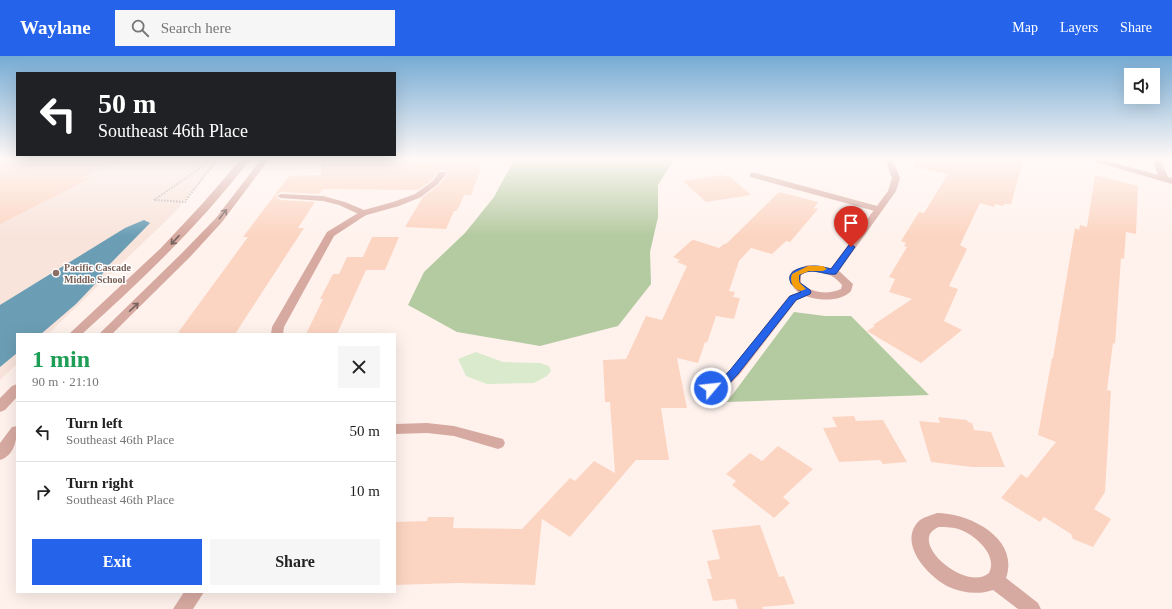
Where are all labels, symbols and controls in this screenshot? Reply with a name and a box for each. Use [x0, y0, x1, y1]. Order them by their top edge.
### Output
search box [115, 10, 395, 46]
text: Waylane [20, 17, 91, 38]
icon: search [129, 17, 151, 39]
text: Search here [161, 20, 231, 36]
text: Map [1012, 20, 1038, 35]
text: Layers [1060, 20, 1098, 35]
text: Share [1120, 20, 1152, 35]
map controls [1124, 68, 1160, 104]
button: sound [1124, 68, 1160, 104]
icon: left [32, 88, 84, 140]
text: 50 m [98, 88, 156, 119]
text: Southeast 46th Place [98, 121, 248, 141]
pin [834, 206, 868, 247]
one-way arrow [219, 208, 228, 219]
icon: arrive [840, 212, 862, 234]
one-way arrow [170, 235, 180, 245]
place label: Pacific Cascade Middle School [64, 262, 131, 285]
marker: Pacific Cascade Middle School [51, 268, 61, 278]
one-way arrow [129, 303, 139, 312]
text: 1 min [32, 346, 90, 372]
button: close [338, 346, 380, 388]
position arrow [690, 367, 732, 409]
text: 90 m · 21:10 [32, 374, 99, 389]
text: Turn left [66, 415, 123, 431]
icon: left [32, 421, 54, 443]
text: 50 m [350, 423, 380, 439]
text: Southeast 46th Place [66, 432, 174, 447]
text: Turn right [66, 475, 133, 491]
icon: right [32, 481, 54, 503]
text: 10 m [350, 483, 380, 499]
text: Southeast 46th Place [66, 492, 174, 507]
button: Exit [32, 539, 202, 585]
button: Share [210, 539, 380, 585]

